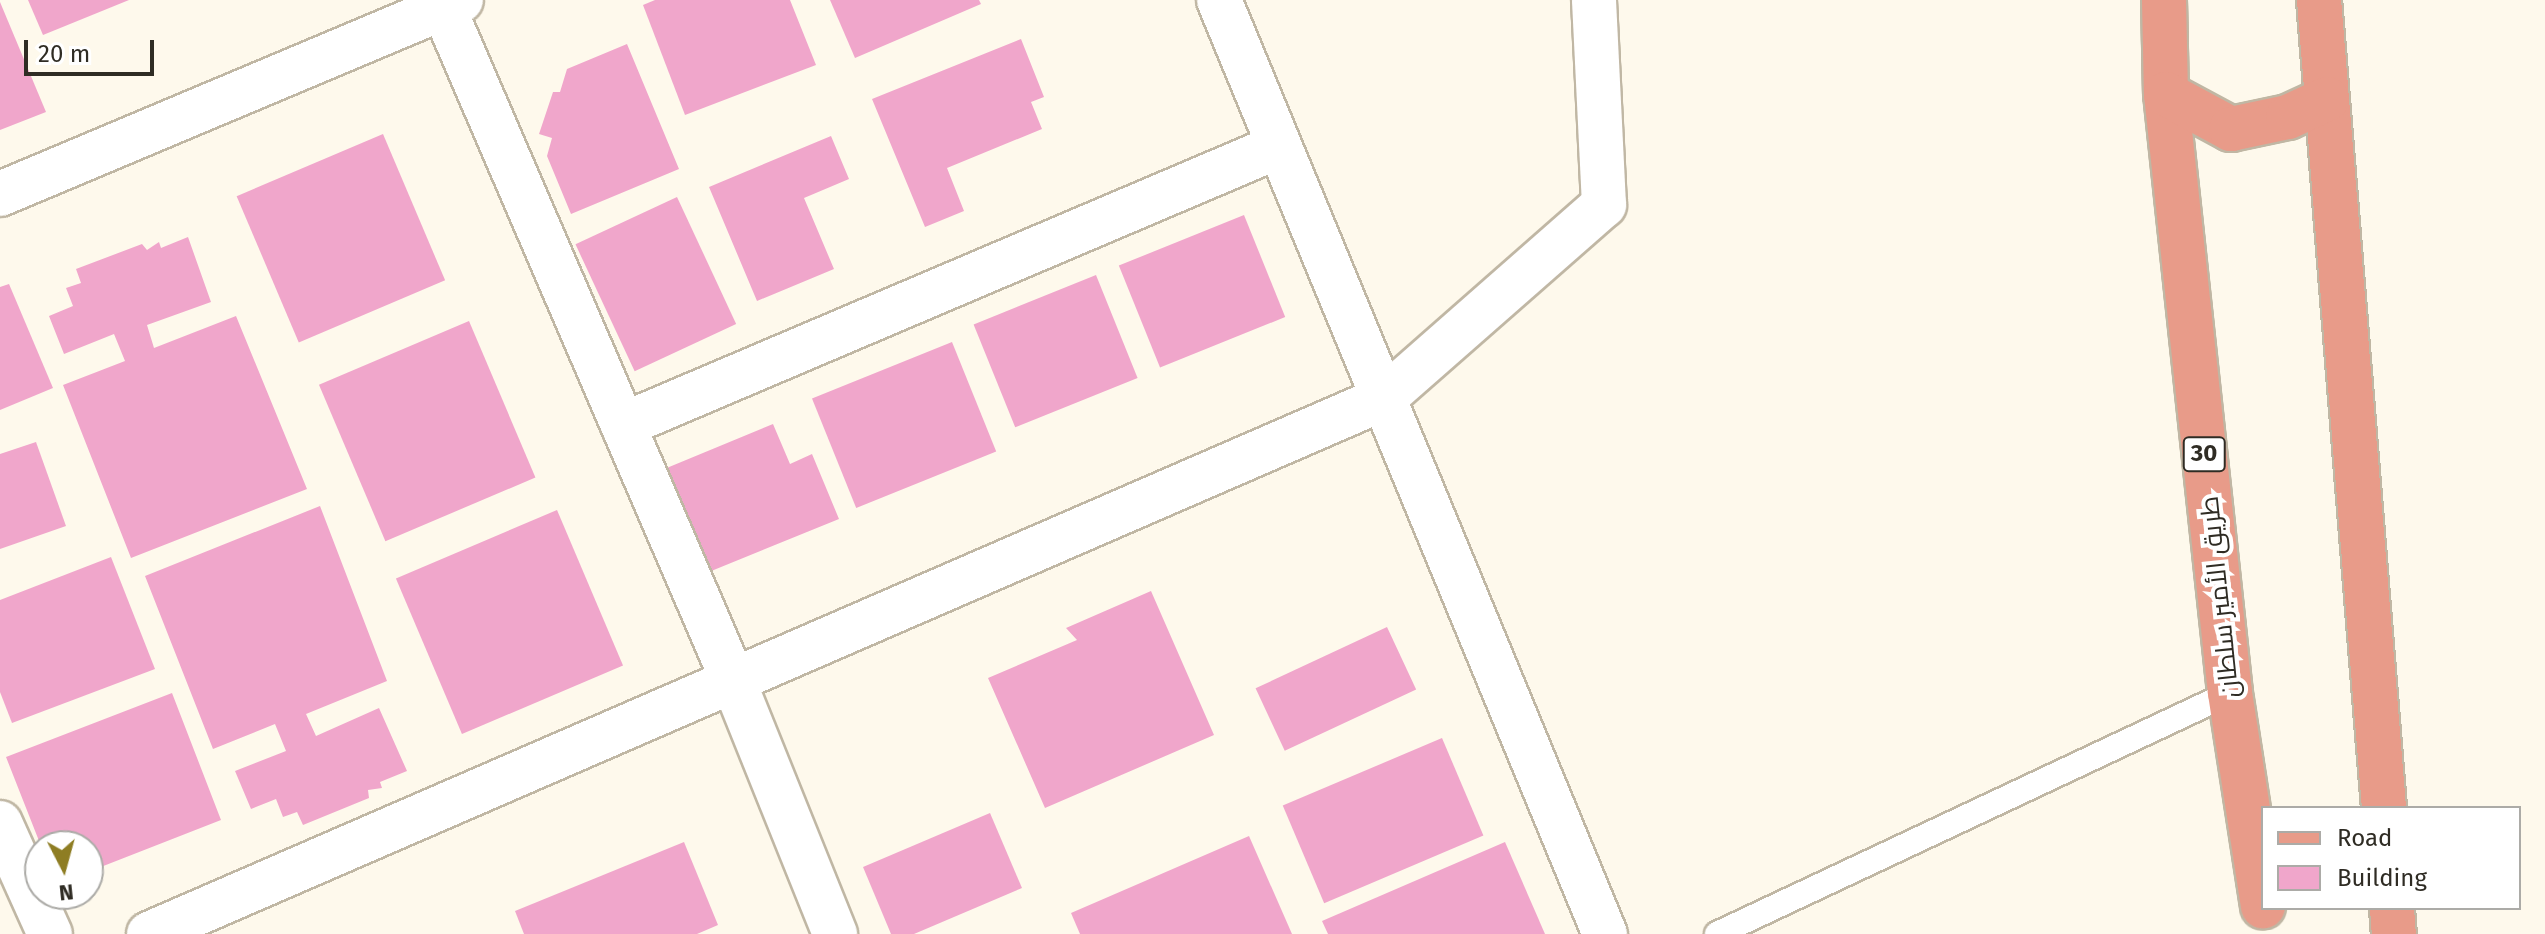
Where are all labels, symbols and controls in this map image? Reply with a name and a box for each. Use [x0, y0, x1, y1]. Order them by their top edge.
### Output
scale bar [28, 24, 158, 74]
text: 20 m [38, 40, 90, 68]
road number: 30 [2182, 434, 2226, 474]
street label: طريق الأمير سلطان [2194, 494, 2246, 700]
legend [2261, 806, 2521, 910]
text: Road [2337, 824, 2392, 852]
north arrow [24, 830, 104, 910]
text: Building [2337, 864, 2427, 892]
text: N [58, 878, 75, 907]

